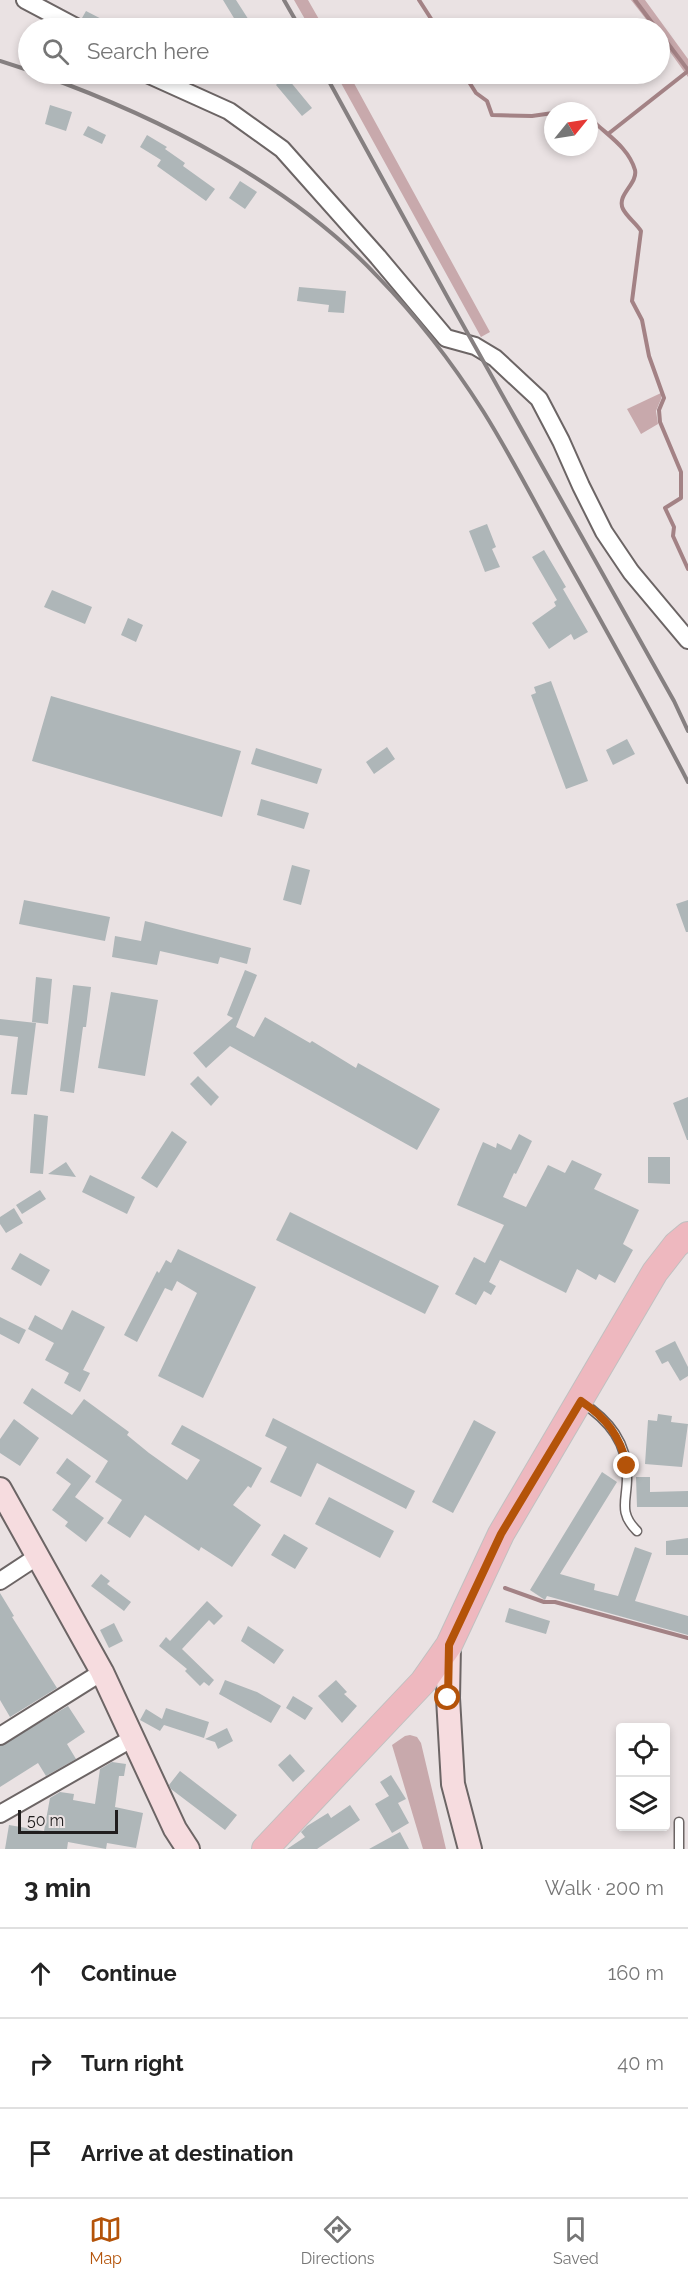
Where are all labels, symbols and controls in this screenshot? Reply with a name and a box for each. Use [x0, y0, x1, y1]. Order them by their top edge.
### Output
search box [18, 18, 670, 84]
icon: search [39, 35, 72, 68]
text: Search here [87, 38, 209, 64]
north arrow [544, 102, 598, 156]
route end [613, 1452, 639, 1478]
route start [434, 1684, 460, 1710]
map controls [616, 1723, 670, 1831]
button: locate [616, 1723, 670, 1777]
button: layers [616, 1777, 670, 1831]
scale bar [18, 1807, 118, 1834]
text: 50 m [27, 1811, 64, 1830]
text: 3 min [24, 1873, 91, 1903]
text: Walk · 200 m [545, 1876, 664, 1900]
icon: ahead [24, 1957, 57, 1990]
text: Continue [81, 1960, 177, 1986]
text: 160 m [608, 1961, 664, 1985]
icon: right [24, 2047, 57, 2080]
text: Turn right [81, 2050, 184, 2076]
text: 40 m [617, 2051, 664, 2075]
icon: arrive [24, 2137, 57, 2170]
text: Arrive at destination [81, 2140, 294, 2166]
tab: Map [89, 2213, 122, 2268]
tab: Directions [301, 2213, 375, 2268]
tab: Saved [553, 2213, 599, 2268]

